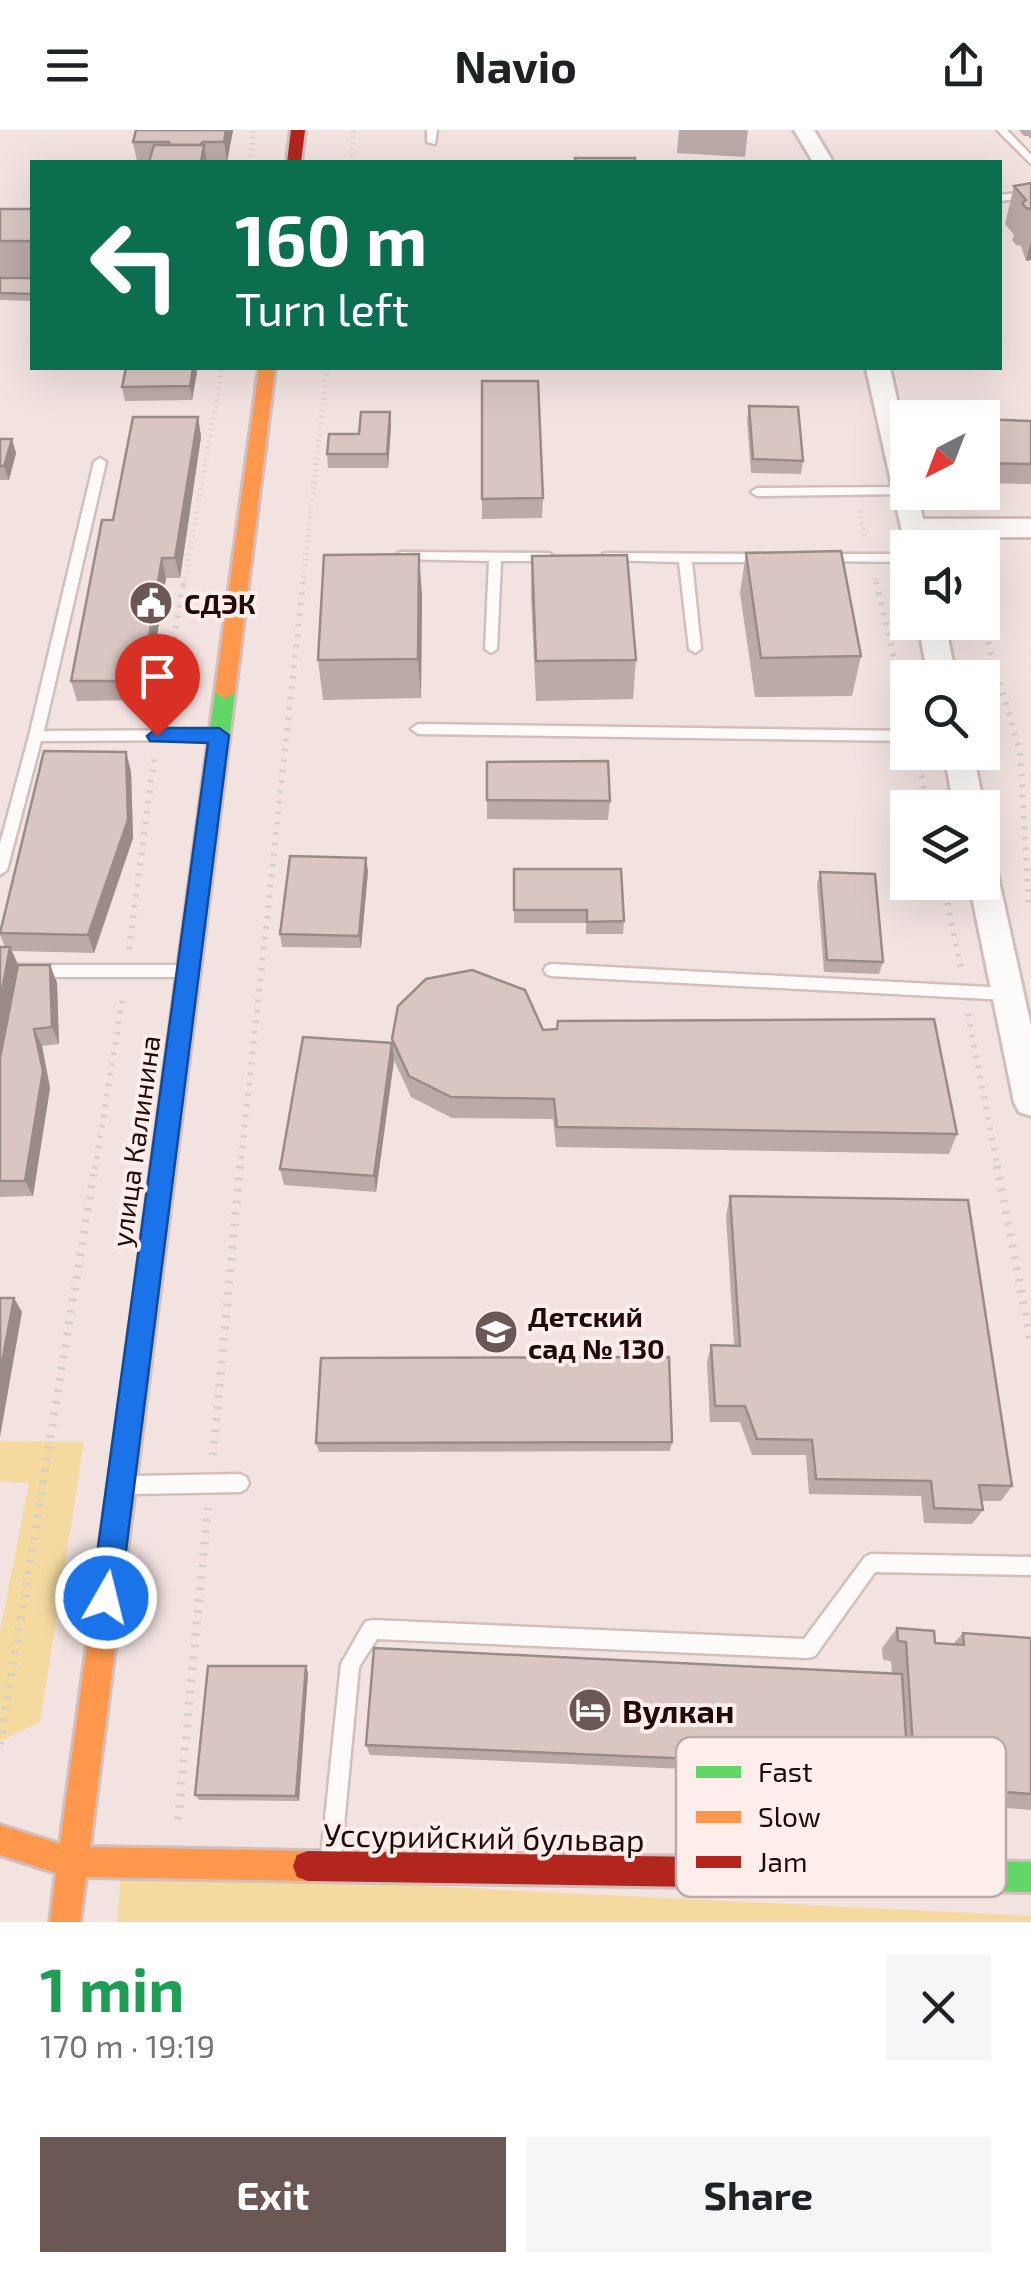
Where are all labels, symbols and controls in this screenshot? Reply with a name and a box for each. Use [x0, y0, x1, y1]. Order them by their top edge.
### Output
icon: menu [40, 38, 95, 93]
text: Navio [454, 38, 577, 92]
icon: share [936, 38, 991, 93]
text: 160 m [235, 196, 428, 280]
icon: left [70, 200, 200, 330]
text: Turn left [235, 281, 409, 335]
north arrow [890, 400, 1000, 510]
map controls [890, 400, 1000, 900]
button: sound [890, 530, 1000, 640]
public building icon: СДЭК [128, 580, 174, 626]
place label: СДЭК [184, 586, 256, 620]
pin [115, 634, 200, 737]
icon: arrive [130, 649, 185, 704]
button: search [890, 660, 1000, 770]
button: layers [890, 790, 1000, 900]
street label: улица Калинина [103, 1033, 167, 1249]
place label: Детский сад № 130 [528, 1299, 665, 1365]
school or university icon: Детский сад № 130 [473, 1309, 519, 1355]
position arrow [54, 1546, 158, 1650]
hotel icon: Вулкан [567, 1687, 613, 1733]
place label: Вулкан [622, 1691, 734, 1730]
legend [676, 1737, 1006, 1897]
text: Fast [758, 1754, 813, 1788]
text: Slow [758, 1799, 821, 1833]
street label: Уссурийский бульвар [323, 1814, 645, 1859]
text: Jam [758, 1844, 807, 1878]
text: 1 min [40, 1952, 184, 2024]
button: close [886, 1955, 991, 2060]
text: 170 m · 19:19 [40, 2026, 215, 2064]
button: Exit [40, 2137, 506, 2252]
button: Share [526, 2137, 991, 2252]

